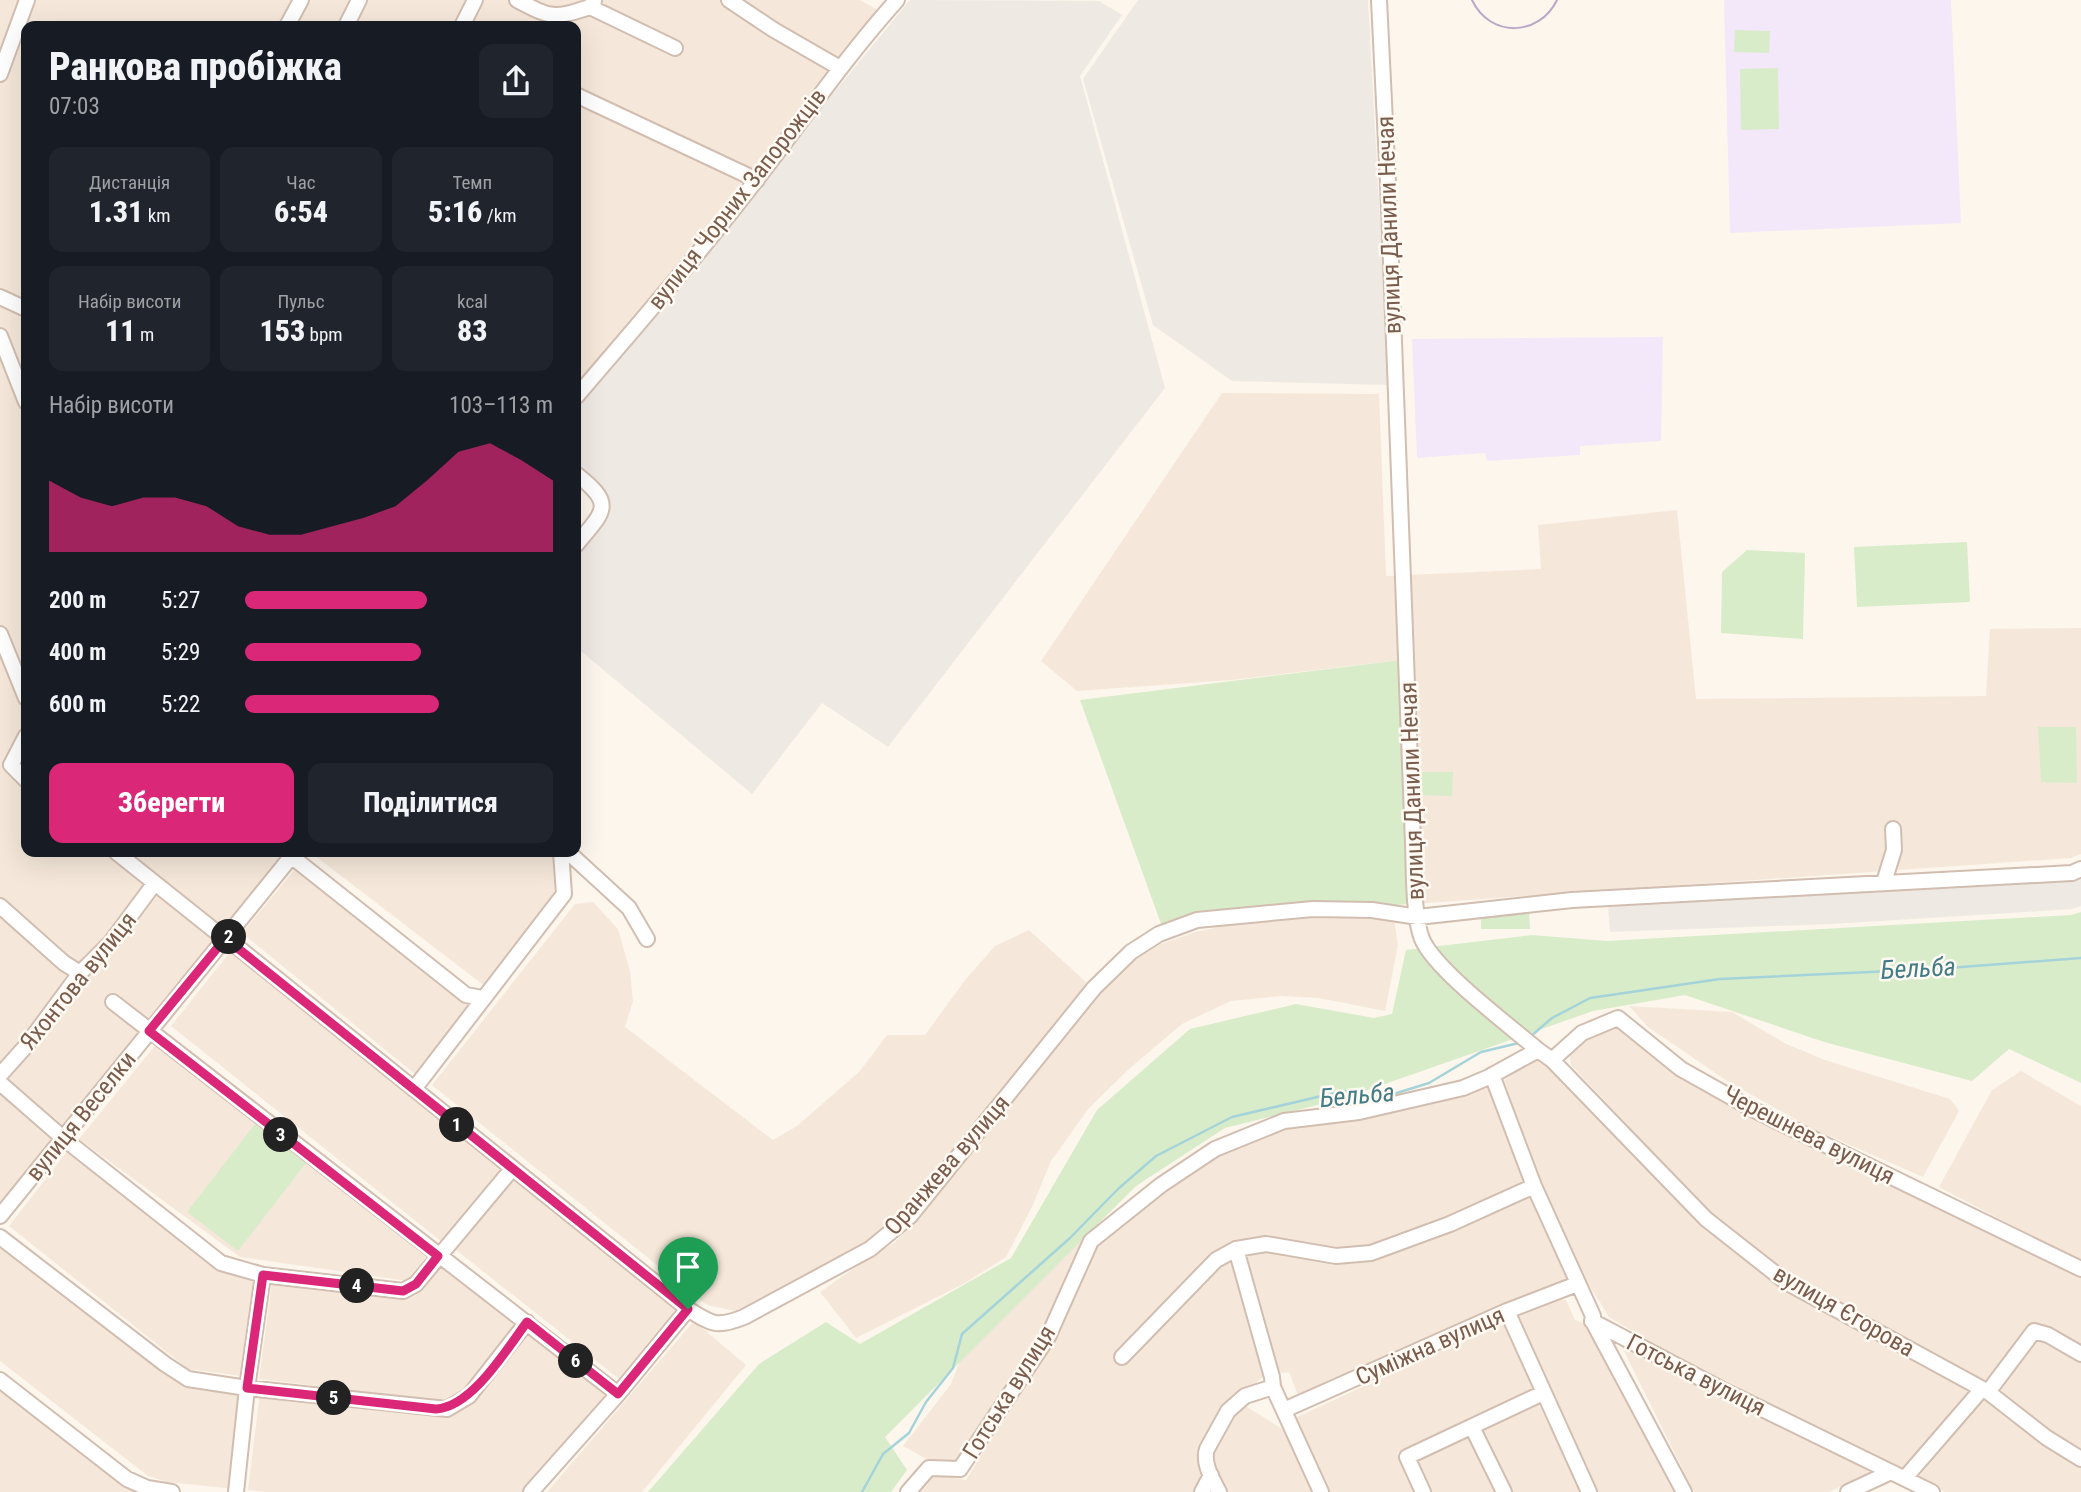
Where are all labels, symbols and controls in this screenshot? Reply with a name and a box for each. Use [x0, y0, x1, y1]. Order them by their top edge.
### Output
button: share [479, 44, 553, 118]
text: Ранкова пробіжка [49, 45, 342, 89]
street label: вулиця Чорних Запорожців [642, 83, 832, 315]
text: 07:03 [49, 93, 100, 120]
street label: вулиця Данили Нечая [1371, 115, 1407, 335]
text: Дистанція [89, 171, 170, 194]
text: Час [286, 171, 316, 194]
text: Темп [452, 171, 492, 194]
text: 1.31 [89, 194, 143, 229]
text: 6:54 [274, 194, 328, 229]
text: 5:16 [428, 194, 482, 229]
text: km [143, 204, 171, 227]
text: /km [482, 204, 517, 227]
text: Набір висоти [78, 290, 181, 313]
text: Пульс [278, 290, 324, 313]
text: kcal [457, 290, 488, 313]
text: 11 [105, 313, 136, 348]
text: 153 [259, 313, 305, 348]
text: 83 [457, 313, 488, 348]
text: m [136, 323, 154, 346]
text: bpm [305, 323, 343, 346]
text: Набір висоти [49, 392, 174, 419]
text: 103–113 m [449, 392, 553, 419]
text: 200 m [49, 587, 106, 614]
text: 5:27 [161, 587, 200, 614]
text: 400 m [49, 639, 106, 666]
text: 5:29 [161, 639, 200, 666]
street label: вулиця Данили Нечая [1394, 681, 1430, 901]
text: 600 m [49, 691, 106, 718]
text: 5:22 [161, 691, 200, 718]
button: Зберегти [49, 763, 294, 843]
button: Поділитися [308, 763, 553, 843]
street label: Яхонтова вулиця [14, 906, 142, 1056]
pin: 2 [212, 920, 246, 954]
text: 2 [224, 925, 233, 948]
water label: Бельба [1880, 951, 1956, 985]
street label: вулиця Веселки [20, 1046, 142, 1186]
water label: Бельба [1318, 1077, 1396, 1113]
street label: Черешнева вулиця [1719, 1080, 1899, 1190]
street label: Оранжева вулиця [879, 1089, 1015, 1241]
pin: 1 [440, 1108, 475, 1142]
text: 1 [452, 1113, 461, 1136]
pin: 3 [264, 1118, 298, 1152]
text: 3 [276, 1123, 285, 1146]
pin [658, 1237, 718, 1309]
icon: arrive [669, 1248, 707, 1286]
street label: вулиця Єгорова [1769, 1259, 1919, 1363]
pin: 4 [340, 1268, 374, 1304]
text: 4 [352, 1274, 361, 1297]
street label: Суміжна вулиця [1351, 1301, 1509, 1391]
street label: Готська вулиця [957, 1320, 1061, 1464]
street label: Готська вулиця [1622, 1328, 1770, 1422]
pin: 6 [558, 1344, 594, 1378]
text: 6 [571, 1349, 580, 1372]
pin: 5 [316, 1380, 352, 1416]
text: 5 [329, 1386, 338, 1409]

